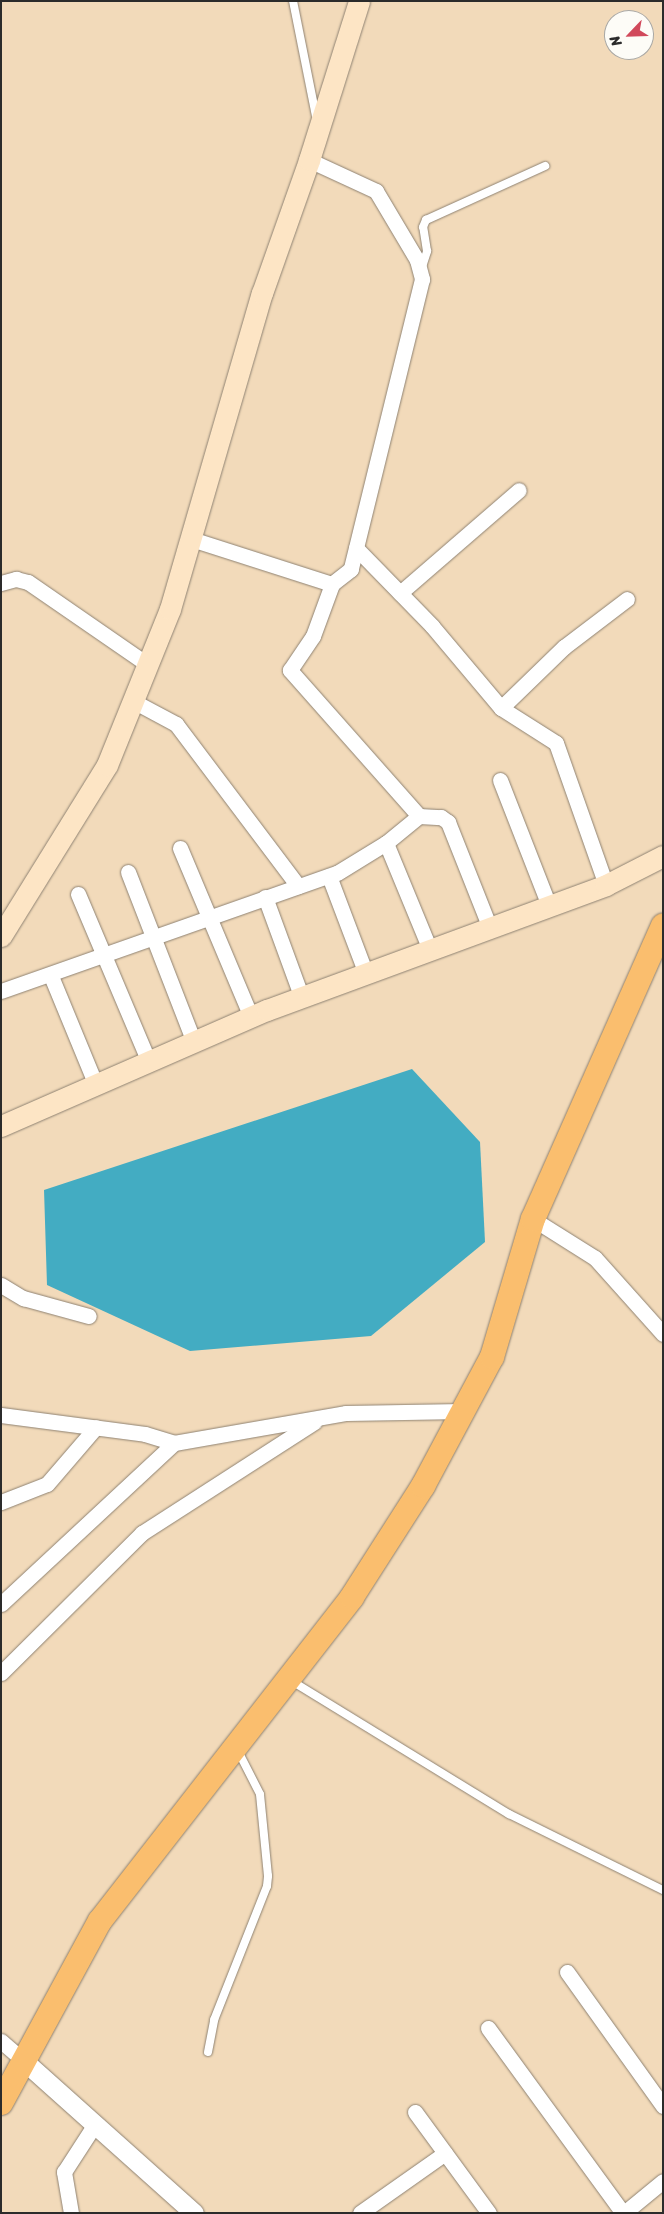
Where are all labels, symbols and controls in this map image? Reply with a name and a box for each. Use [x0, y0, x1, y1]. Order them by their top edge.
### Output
north arrow [604, 10, 654, 60]
text: N [602, 31, 629, 50]

